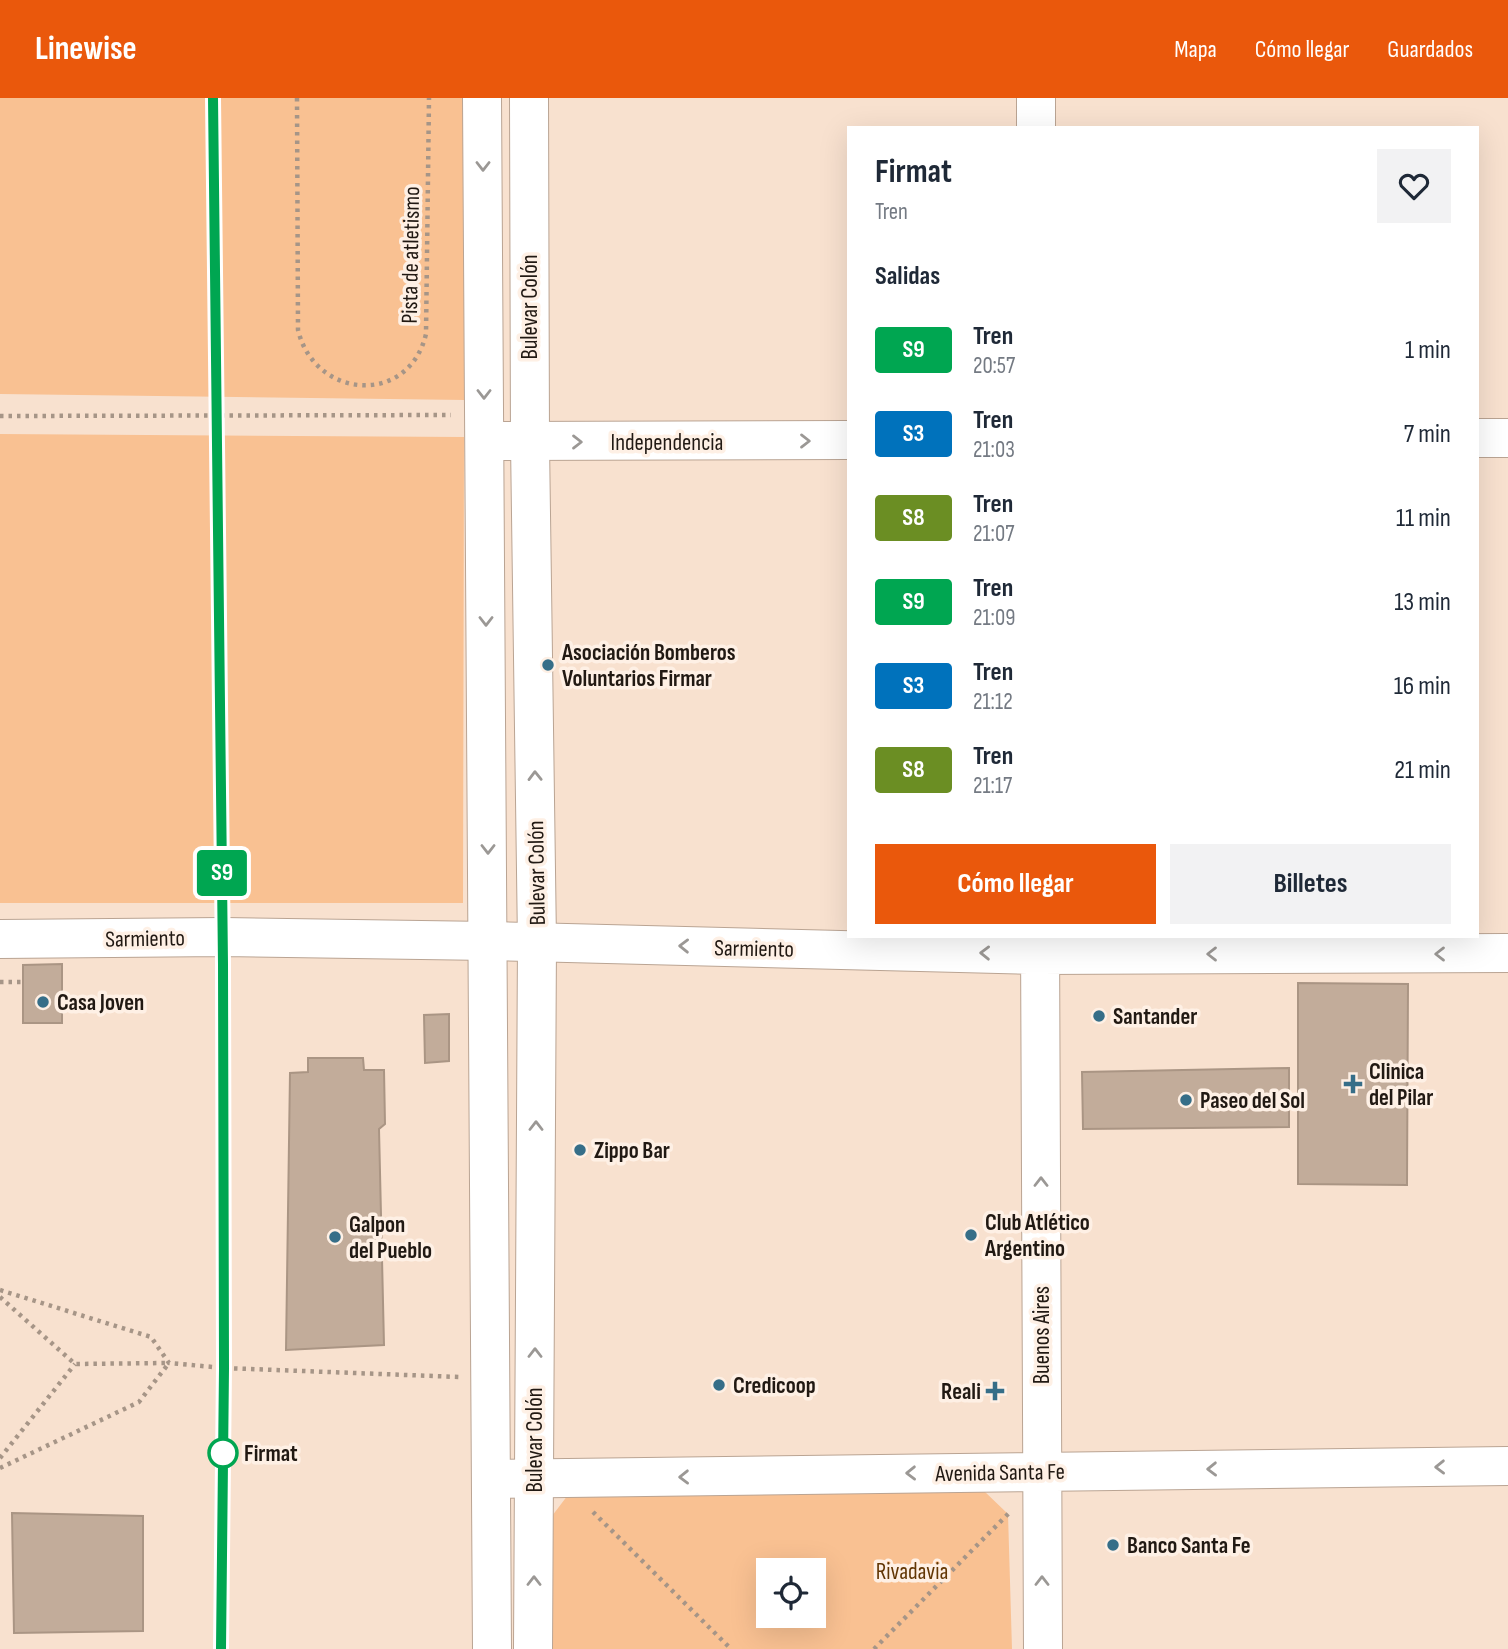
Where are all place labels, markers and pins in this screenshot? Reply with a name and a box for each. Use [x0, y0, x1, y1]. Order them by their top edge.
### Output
place label: Asociación Bomberos Voluntarios Firmar [561, 639, 736, 693]
marker: Asociación Bomberos Voluntarios Firmar [540, 657, 556, 673]
place label: Casa Joven [57, 989, 144, 1017]
marker: Casa Joven [35, 994, 51, 1010]
place label: Santander [1113, 1003, 1197, 1031]
marker: Santander [1091, 1008, 1107, 1024]
place label: Clinica del Pilar [1369, 1058, 1433, 1112]
marker: Clinica del Pilar [1343, 1074, 1363, 1094]
place label: Paseo del Sol [1200, 1087, 1305, 1115]
marker: Paseo del Sol [1178, 1092, 1194, 1108]
place label: Zippo Bar [594, 1137, 670, 1165]
marker: Zippo Bar [572, 1142, 588, 1158]
place label: Club Atlético Argentino [984, 1209, 1090, 1263]
place label: Galpon del Pueblo [349, 1211, 432, 1265]
marker: Club Atlético Argentino [963, 1227, 979, 1243]
marker: Galpon del Pueblo [327, 1229, 343, 1245]
place label: Credicoop [733, 1372, 816, 1400]
marker: Credicoop [711, 1377, 727, 1393]
place label: Reali [941, 1378, 981, 1406]
marker: Reali [987, 1383, 1003, 1399]
marker: Firmat [208, 1438, 238, 1468]
place label: Firmat [244, 1440, 298, 1468]
place label: Banco Santa Fe [1127, 1532, 1251, 1560]
marker: Banco Santa Fe [1105, 1537, 1121, 1553]

